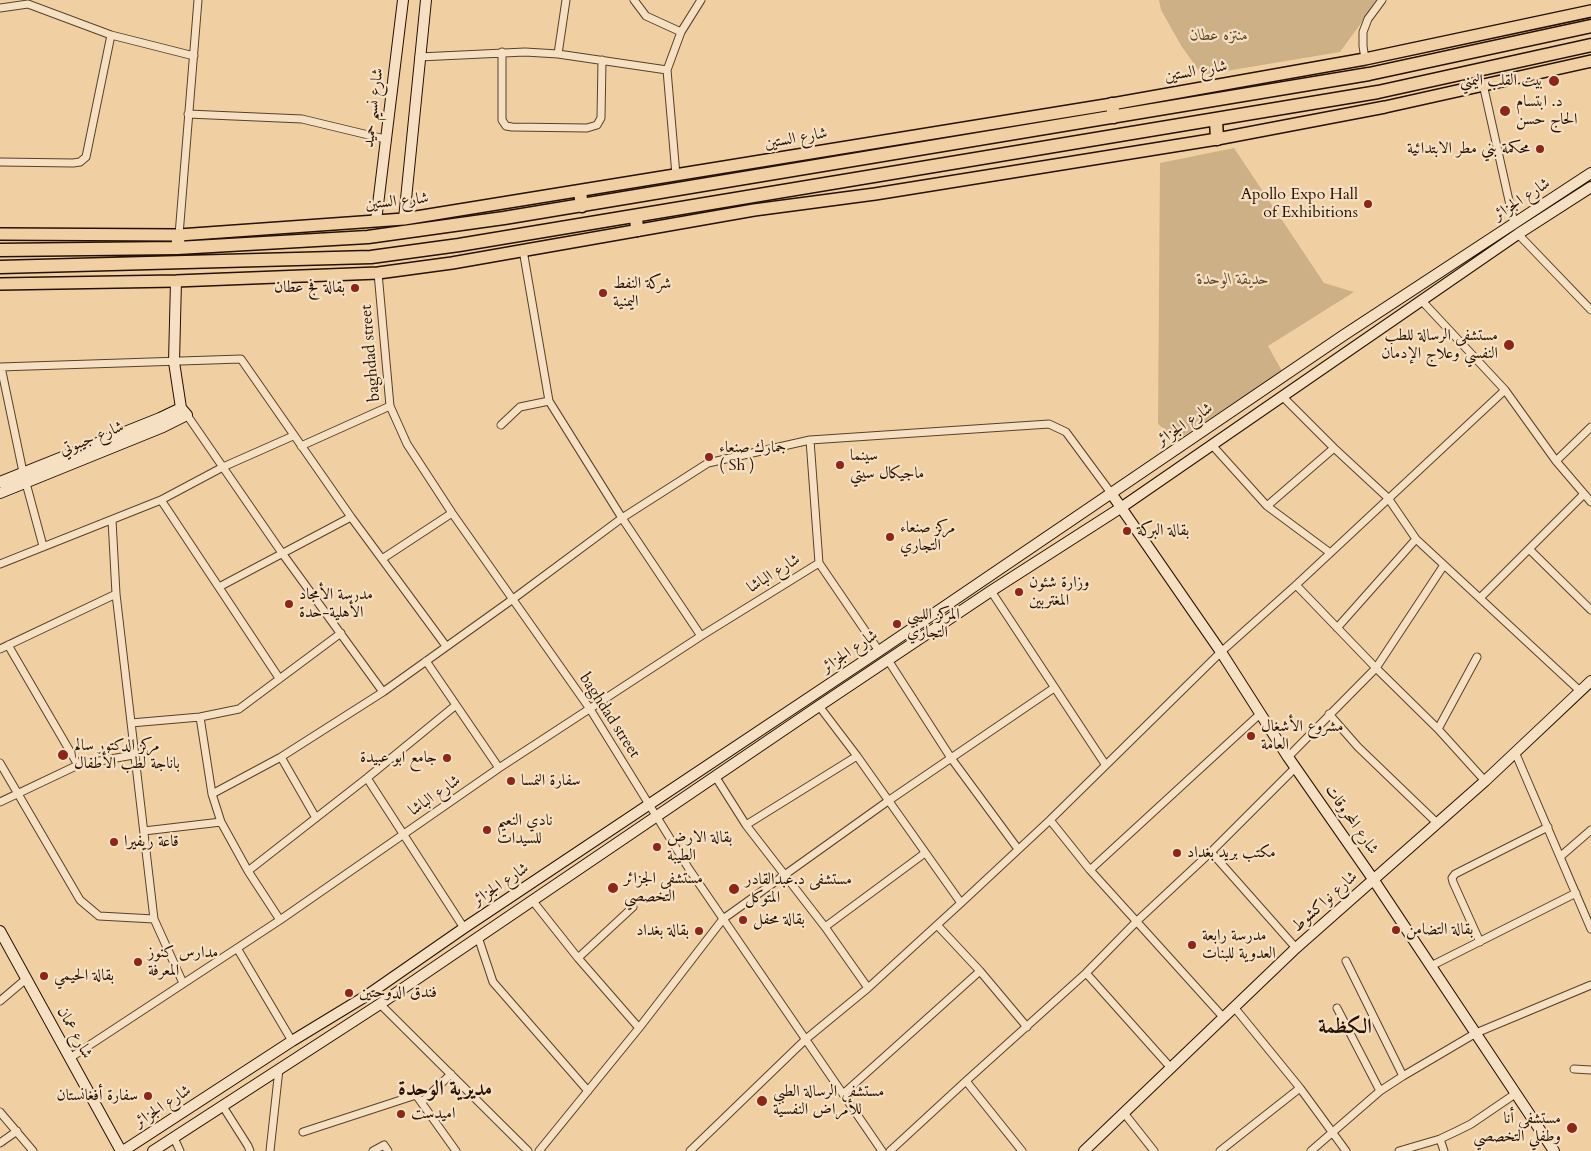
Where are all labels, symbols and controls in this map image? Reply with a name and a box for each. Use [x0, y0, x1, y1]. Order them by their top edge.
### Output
park label: منتزه عطان [1190, 26, 1248, 46]
street label: شارع الستين [1163, 57, 1229, 87]
street label: شارع نسيم حميد [360, 67, 388, 149]
place label: بيت القلب اليمني [1460, 71, 1543, 91]
marker: بيت القلب اليمني [1547, 74, 1561, 88]
place label: د. ابتسام الحاج حسن [1516, 92, 1578, 130]
marker: د. ابتسام الحاج حسن [1498, 104, 1512, 118]
street label: شارع الستين [763, 124, 829, 154]
place label: محكمة بني مطر الابتدائية [1407, 139, 1530, 159]
marker: محكمة بني مطر الابتدائية [1534, 143, 1546, 155]
street label: شارع الجزائر [1490, 175, 1554, 225]
place label: Apollo Expo Hall of Exhibitions [1241, 185, 1358, 223]
street label: شارع الستين [364, 189, 430, 215]
marker: Apollo Expo Hall of Exhibitions [1362, 198, 1374, 210]
park label: حديقة الوحدة [1197, 270, 1269, 290]
place label: شركة النفط اليمنية [613, 274, 671, 312]
place label: بقالة فج عطان [274, 278, 345, 298]
marker: بقالة فج عطان [349, 282, 361, 294]
marker: شركة النفط اليمنية [597, 287, 609, 299]
street label: baghdad street [357, 304, 385, 402]
place label: مستشفى الرسالة للطب النفسي وعلاج الإدمان [1381, 326, 1498, 364]
marker: مستشفى الرسالة للطب النفسي وعلاج الإدمان [1502, 338, 1516, 352]
street label: شارع الجزائر [1153, 399, 1217, 451]
street label: شارع جيبوتي [57, 417, 127, 461]
place label: جمارك صنعاء ( Sh ) [719, 438, 786, 476]
place label: سينما ماجيكال سيتي [850, 446, 924, 484]
marker: جمارك صنعاء ( Sh ) [703, 451, 715, 463]
marker: سينما ماجيكال سيتي [834, 459, 846, 471]
place label: مركز صنعاء التجاري [900, 518, 955, 556]
place label: بقالة البركة [1137, 521, 1189, 541]
marker: بقالة البركة [1121, 525, 1133, 537]
marker: مركز صنعاء التجاري [884, 531, 896, 543]
street label: شارع الباشا [744, 550, 804, 598]
place label: وزارة شئون المغتربين [1029, 573, 1090, 611]
place label: مدرسة الأمجاد الأهلية-حدة [299, 585, 373, 623]
marker: وزارة شئون المغتربين [1013, 586, 1025, 598]
marker: مدرسة الأمجاد الأهلية-حدة [283, 598, 295, 610]
place label: المركز الليبي التجاري [907, 605, 960, 643]
marker: المركز الليبي التجاري [891, 618, 903, 630]
street label: شارع الجزائر [818, 626, 882, 678]
street label: baghdad street [574, 670, 644, 762]
place label: مشروع الأشغال العامة [1261, 717, 1343, 755]
marker: مشروع الأشغال العامة [1245, 730, 1257, 742]
place label: مركز الدكتور سالم باناجة لطب الأطفال [74, 736, 180, 774]
marker: مركز الدكتور سالم باناجة لطب الأطفال [56, 748, 70, 762]
place label: جامع ابو عبيدة [360, 748, 437, 768]
marker: جامع ابو عبيدة [441, 752, 453, 764]
street label: شارع الباشا [405, 771, 465, 821]
place label: سفارة النمسا [521, 771, 581, 791]
marker: سفارة النمسا [505, 775, 517, 787]
street label: شارع المحروقات [1320, 781, 1382, 859]
place label: نادي النعيم للسيدات [497, 811, 552, 849]
marker: نادي النعيم للسيدات [481, 824, 493, 836]
place label: بقالة الارض الطيبة [667, 828, 732, 866]
place label: قاعة ريفيرا [124, 832, 179, 852]
marker: قاعة ريفيرا [108, 836, 120, 848]
marker: بقالة الارض الطيبة [651, 841, 663, 853]
place label: مكتب بريد بغداد [1187, 843, 1276, 863]
marker: مكتب بريد بغداد [1171, 847, 1183, 859]
street label: شارع الجزائر [469, 859, 533, 911]
street label: شارع نواكشوط [1288, 867, 1362, 937]
place label: مستشفى الجزائر التخصصي [624, 869, 703, 907]
place label: مستشفى د.عبدالقادر المتوكل [745, 870, 852, 908]
marker: مستشفى الجزائر التخصصي [606, 881, 620, 895]
marker: مستشفى د.عبدالقادر المتوكل [727, 882, 741, 896]
place label: بقالة محفل [753, 910, 805, 930]
marker: بقالة محفل [737, 914, 749, 926]
place label: بقالة التضامن [1406, 920, 1473, 940]
place label: بقالة بغداد [636, 921, 689, 941]
marker: بقالة التضامن [1390, 924, 1402, 936]
marker: بقالة بغداد [693, 925, 705, 937]
place label: مدرسة رابعة العدوية للبنات [1202, 926, 1276, 964]
marker: مدرسة رابعة العدوية للبنات [1186, 939, 1198, 951]
place label: مدارس كنوز المعرفة [148, 943, 218, 981]
marker: مدارس كنوز المعرفة [132, 956, 144, 968]
place label: بقالة الحيمي [54, 966, 114, 986]
marker: بقالة الحيمي [38, 970, 50, 982]
place label: فندق الدوحتين [359, 983, 437, 1003]
marker: فندق الدوحتين [343, 987, 355, 999]
street label: شارع عمان [52, 1004, 96, 1062]
district label: الكظمة [1318, 1015, 1372, 1041]
district label: مديرية الوحدة [398, 1077, 492, 1103]
street label: شارع الجزائر [131, 1082, 195, 1132]
place label: مستشفى الرسالة الطبي للأمراض النفسية [773, 1082, 884, 1120]
place label: سفارة أفغانستان [57, 1086, 138, 1106]
marker: سفارة أفغانستان [142, 1090, 154, 1102]
marker: مستشفى الرسالة الطبي للأمراض النفسية [755, 1094, 769, 1108]
place label: اميدست [411, 1104, 455, 1124]
marker: اميدست [395, 1108, 407, 1120]
place label: مستشفى أنا وطفلي التخصصي [1473, 1109, 1561, 1147]
marker: مستشفى أنا وطفلي التخصصي [1565, 1121, 1579, 1135]

